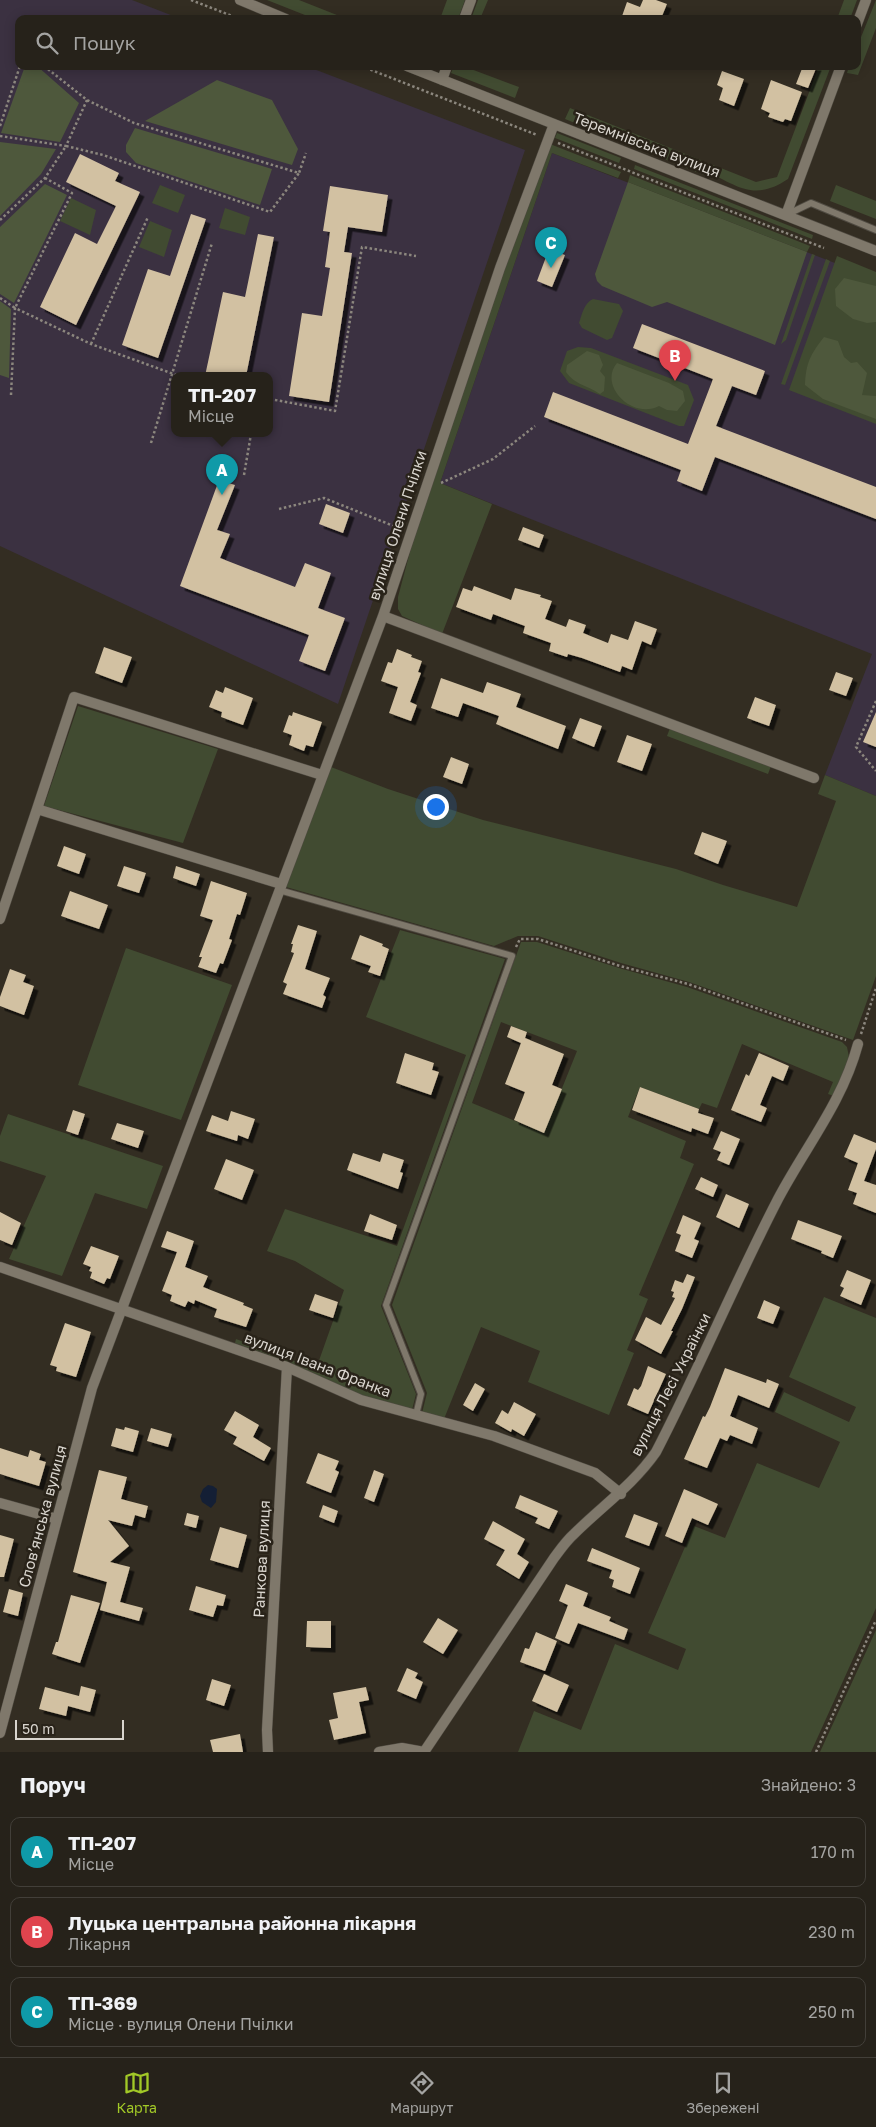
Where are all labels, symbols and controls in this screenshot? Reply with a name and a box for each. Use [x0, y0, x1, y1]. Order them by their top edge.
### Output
search box [15, 15, 861, 70]
icon: search [33, 29, 61, 57]
text: Пошук [73, 31, 136, 54]
street label: Теремнівська вулиця [571, 108, 723, 180]
pin: C [535, 227, 567, 268]
pin: B [659, 340, 691, 381]
popup [171, 372, 273, 437]
text: ТП-207 [188, 383, 256, 406]
text: Місце [188, 406, 234, 426]
street label: вулиця Олени Пчілки [364, 448, 430, 602]
pin: A [206, 454, 238, 495]
your location [423, 794, 449, 820]
street label: вулиця Лесі Українки [626, 1310, 714, 1458]
street label: вулиця Івана Франка [242, 1328, 394, 1400]
street label: Словʼянська вулиця [14, 1443, 70, 1589]
street label: Ранкова вулиця [249, 1500, 273, 1618]
scale bar [15, 1717, 124, 1740]
text: 50 m [22, 1720, 55, 1737]
text: Поруч [20, 1772, 86, 1798]
text: Знайдено: 3 [761, 1775, 856, 1795]
text: ТП-207 [68, 1831, 136, 1854]
text: A [31, 1842, 43, 1862]
text: 170 m [811, 1842, 855, 1862]
text: Місце [68, 1854, 114, 1874]
text: Луцька центральна районна лікарня [68, 1911, 416, 1934]
text: B [31, 1922, 43, 1942]
text: 230 m [808, 1922, 855, 1942]
text: Лікарня [68, 1934, 131, 1954]
text: ТП-369 [68, 1991, 138, 2014]
text: C [31, 2002, 43, 2022]
text: 250 m [808, 2002, 855, 2022]
text: Місце · вулиця Олени Пчілки [68, 2014, 293, 2034]
tab: Карта [117, 2069, 157, 2116]
tab: Маршрут [390, 2069, 453, 2116]
tab: Збережені [686, 2069, 759, 2116]

